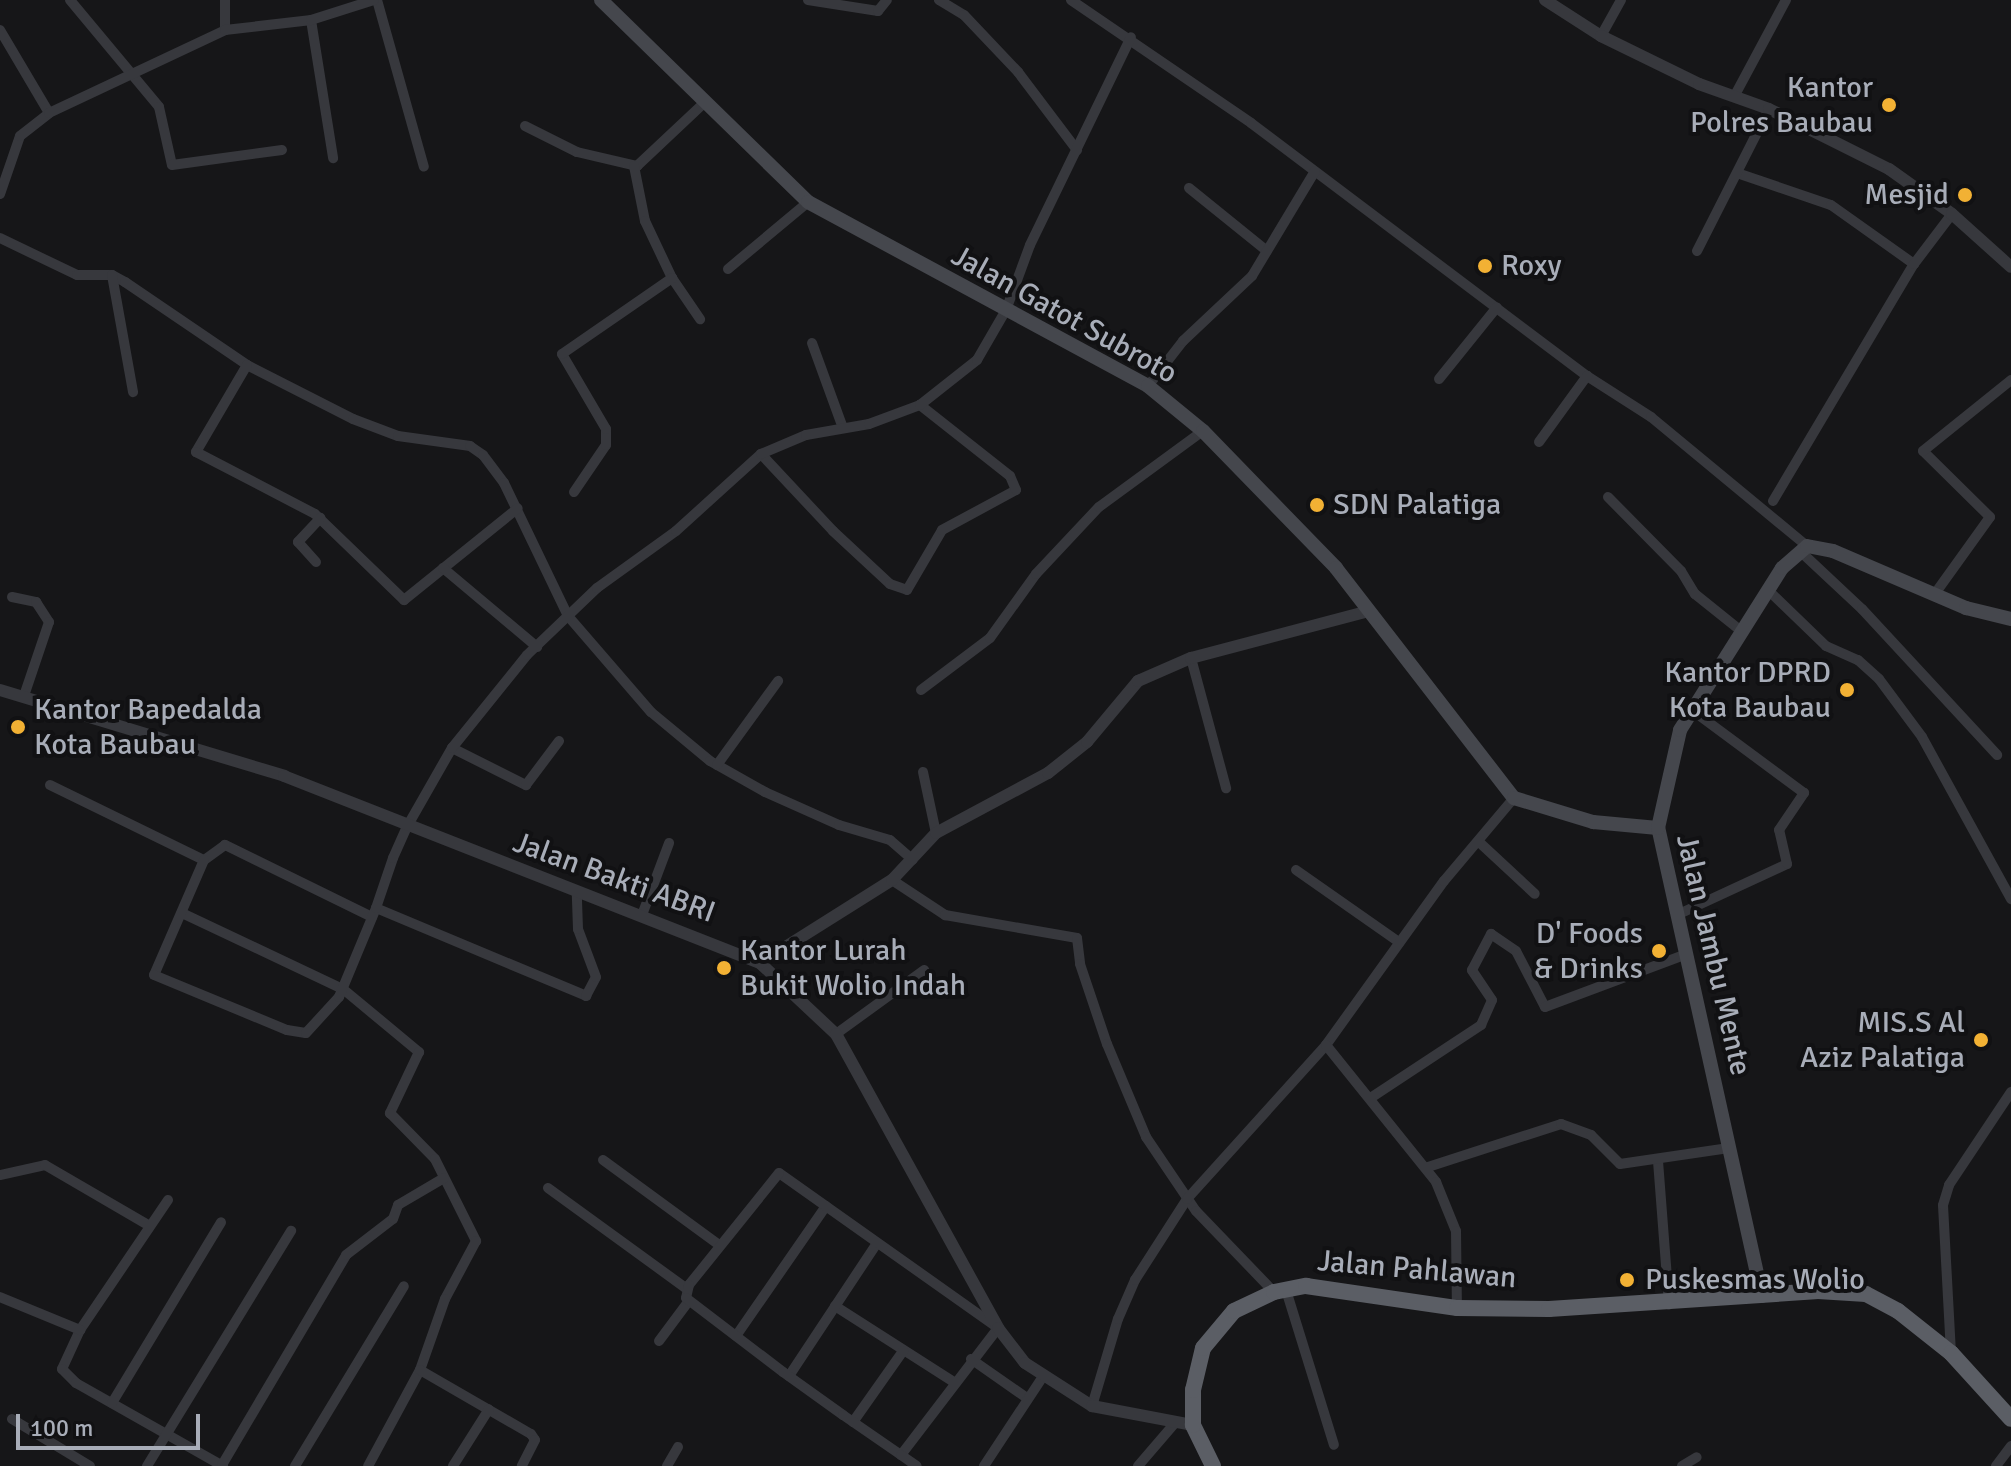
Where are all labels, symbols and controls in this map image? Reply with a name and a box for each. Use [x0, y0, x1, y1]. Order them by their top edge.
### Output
place label: Kantor Polres Baubau [1690, 70, 1873, 140]
marker: Kantor Polres Baubau [1880, 96, 1898, 114]
place label: Mesjid [1864, 177, 1949, 213]
marker: Mesjid [1956, 186, 1974, 204]
street label: Jalan Gatot Subroto [945, 238, 1183, 392]
place label: Roxy [1501, 248, 1562, 284]
marker: Roxy [1476, 257, 1494, 275]
place label: SDN Palatiga [1333, 487, 1501, 523]
marker: SDN Palatiga [1308, 496, 1326, 514]
place label: Kantor DPRD Kota Baubau [1664, 655, 1831, 726]
marker: Kantor DPRD Kota Baubau [1838, 681, 1856, 699]
place label: Kantor Bapedalda Kota Baubau [34, 692, 262, 762]
marker: Kantor Bapedalda Kota Baubau [9, 718, 27, 736]
street label: Jalan Bakti ABRI [508, 825, 720, 931]
street label: Jalan Jambu Mente [1668, 831, 1758, 1079]
place label: D' Foods & Drinks [1534, 916, 1643, 986]
place label: Kantor Lurah Bukit Wolio Indah [740, 933, 966, 1004]
marker: D' Foods & Drinks [1650, 942, 1668, 960]
marker: Kantor Lurah Bukit Wolio Indah [715, 959, 733, 977]
place label: MIS.S Al Aziz Palatiga [1800, 1005, 1965, 1076]
marker: MIS.S Al Aziz Palatiga [1972, 1031, 1990, 1049]
street label: Jalan Pahlawan [1316, 1243, 1518, 1297]
place label: Puskesmas Wolio [1645, 1262, 1865, 1298]
marker: Puskesmas Wolio [1616, 1269, 1638, 1291]
scale bar [20, 1398, 204, 1448]
text: 100 m [30, 1413, 93, 1443]

